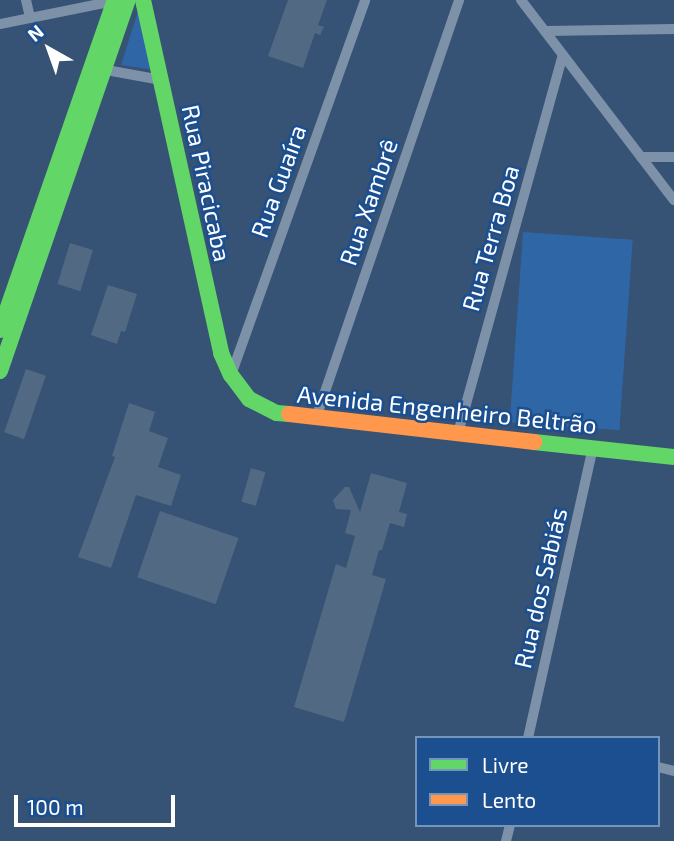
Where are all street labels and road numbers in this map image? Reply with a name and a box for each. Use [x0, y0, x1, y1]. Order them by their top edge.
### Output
street label: Rua Piracicaba [176, 102, 238, 264]
street label: Rua Guaíra [244, 121, 312, 241]
street label: Rua Xambrê [333, 135, 403, 269]
street label: Rua Terra Boa [455, 162, 525, 314]
street label: Avenida Engenheiro Beltrão [296, 379, 598, 439]
street label: Rua dos Sabiás [508, 505, 572, 671]

